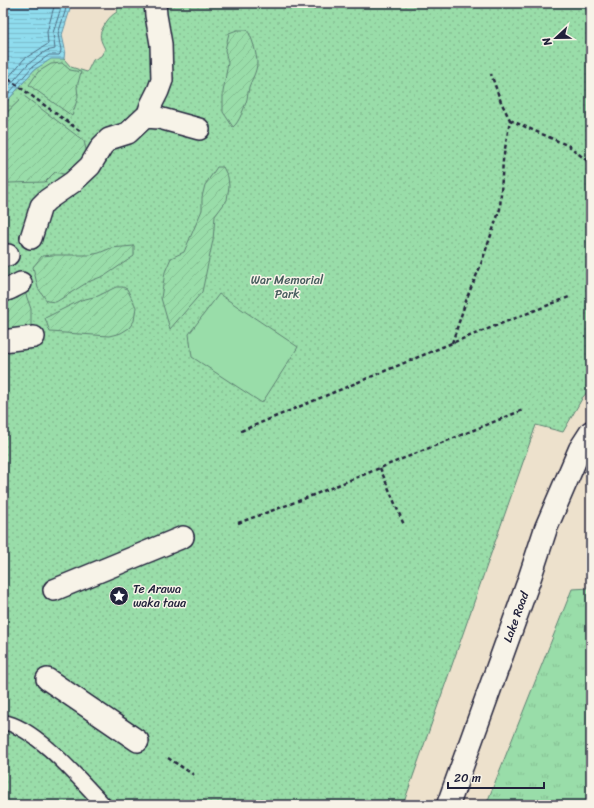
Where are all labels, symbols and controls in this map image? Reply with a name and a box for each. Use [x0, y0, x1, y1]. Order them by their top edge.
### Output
north arrow [536, 18, 576, 58]
text: N [537, 34, 558, 50]
park label: War Memorial Park [251, 269, 324, 305]
place label: Te Arawa waka taua [133, 578, 187, 614]
place icon: Te Arawa waka taua [108, 585, 130, 607]
street label: Lake Road [497, 588, 536, 646]
scale bar [448, 764, 544, 790]
text: 20 m [454, 767, 481, 789]

